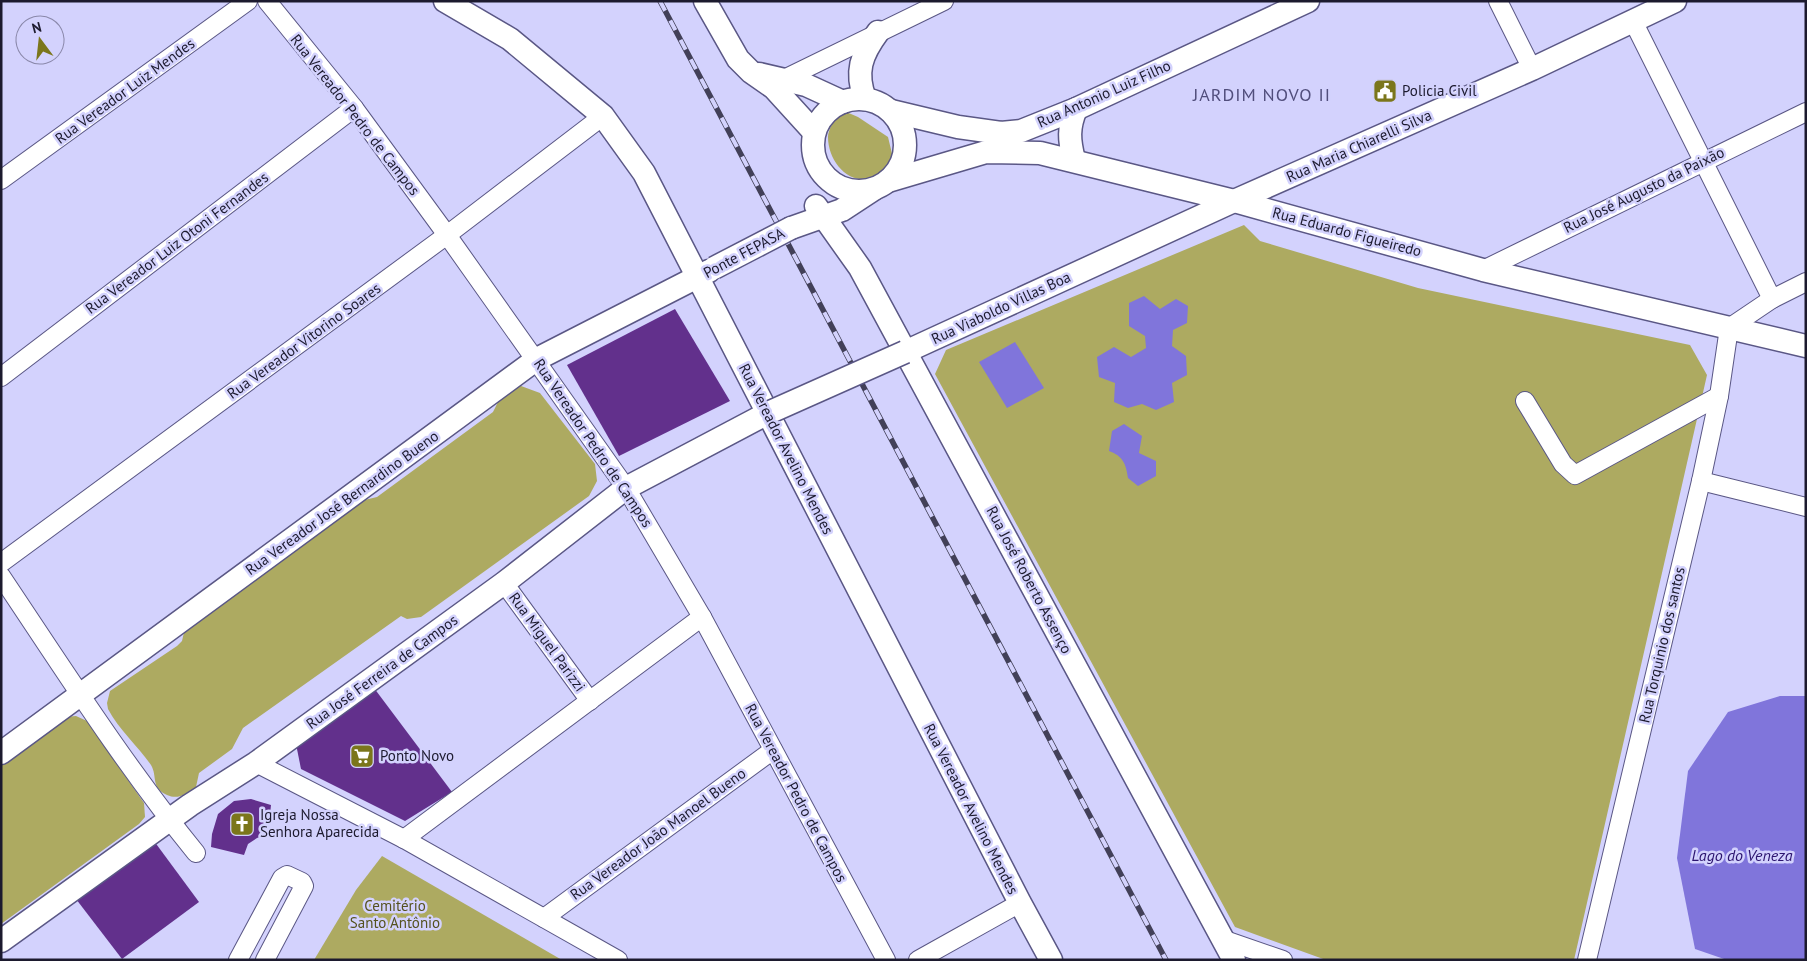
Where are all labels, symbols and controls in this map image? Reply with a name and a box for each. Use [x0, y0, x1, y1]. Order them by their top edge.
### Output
north arrow [15, 15, 65, 65]
text: N [30, 18, 43, 37]
street label: Rua Vereador Pedro de Campos [287, 30, 424, 199]
street label: Rua Vereador Luiz Mendes [51, 34, 198, 148]
street label: Rua Antonio Luiz Filho [1034, 56, 1174, 132]
public building icon: Policia Civil [1372, 78, 1398, 104]
place label: Policia Civil [1402, 81, 1477, 100]
district label: JARDIM NOVO II [1192, 83, 1331, 106]
street label: Rua Maria Chiarelli Silva [1283, 105, 1434, 186]
street label: Rua José Augusto da Paixão [1560, 142, 1727, 237]
street label: Rua Vereador Luiz Otoni Fernandes [81, 168, 272, 318]
street label: Rua Eduardo Figueiredo [1271, 202, 1424, 261]
street label: Ponte FEPASA [700, 223, 788, 282]
street label: Rua Viaboldo Villas Boa [928, 267, 1073, 348]
street label: Rua Vereador Vitorino Soares [223, 278, 384, 403]
street label: Rua Vereador Pedro de Campos [530, 355, 657, 531]
street label: Rua Vereador Avelino Mendes [735, 360, 838, 537]
street label: Rua Vereador José Bernardino Bueno [241, 426, 442, 579]
street label: Rua José Roberto Assenço [982, 503, 1076, 657]
street label: Rua Torquinio dos santos [1634, 565, 1689, 725]
street label: Rua Miguel Parizzi [505, 588, 590, 695]
street label: Rua José Ferreira de Campos [302, 610, 461, 733]
street label: Rua Vereador Pedro de Campos [741, 700, 852, 885]
street label: Rua Vereador Avelino Mendes [920, 720, 1023, 897]
supermarket icon: Ponto Novo [349, 743, 375, 769]
place label: Ponto Novo [380, 746, 454, 765]
street label: Rua Vereador João Manoel Bueno [566, 763, 749, 904]
place label: Igreja Nossa Senhora Aparecida [260, 805, 379, 841]
church icon: Igreja Nossa Senhora Aparecida [229, 811, 255, 837]
water label: Lago do Veneza [1692, 845, 1793, 865]
park label: Cemitério Santo Antônio [350, 896, 440, 932]

